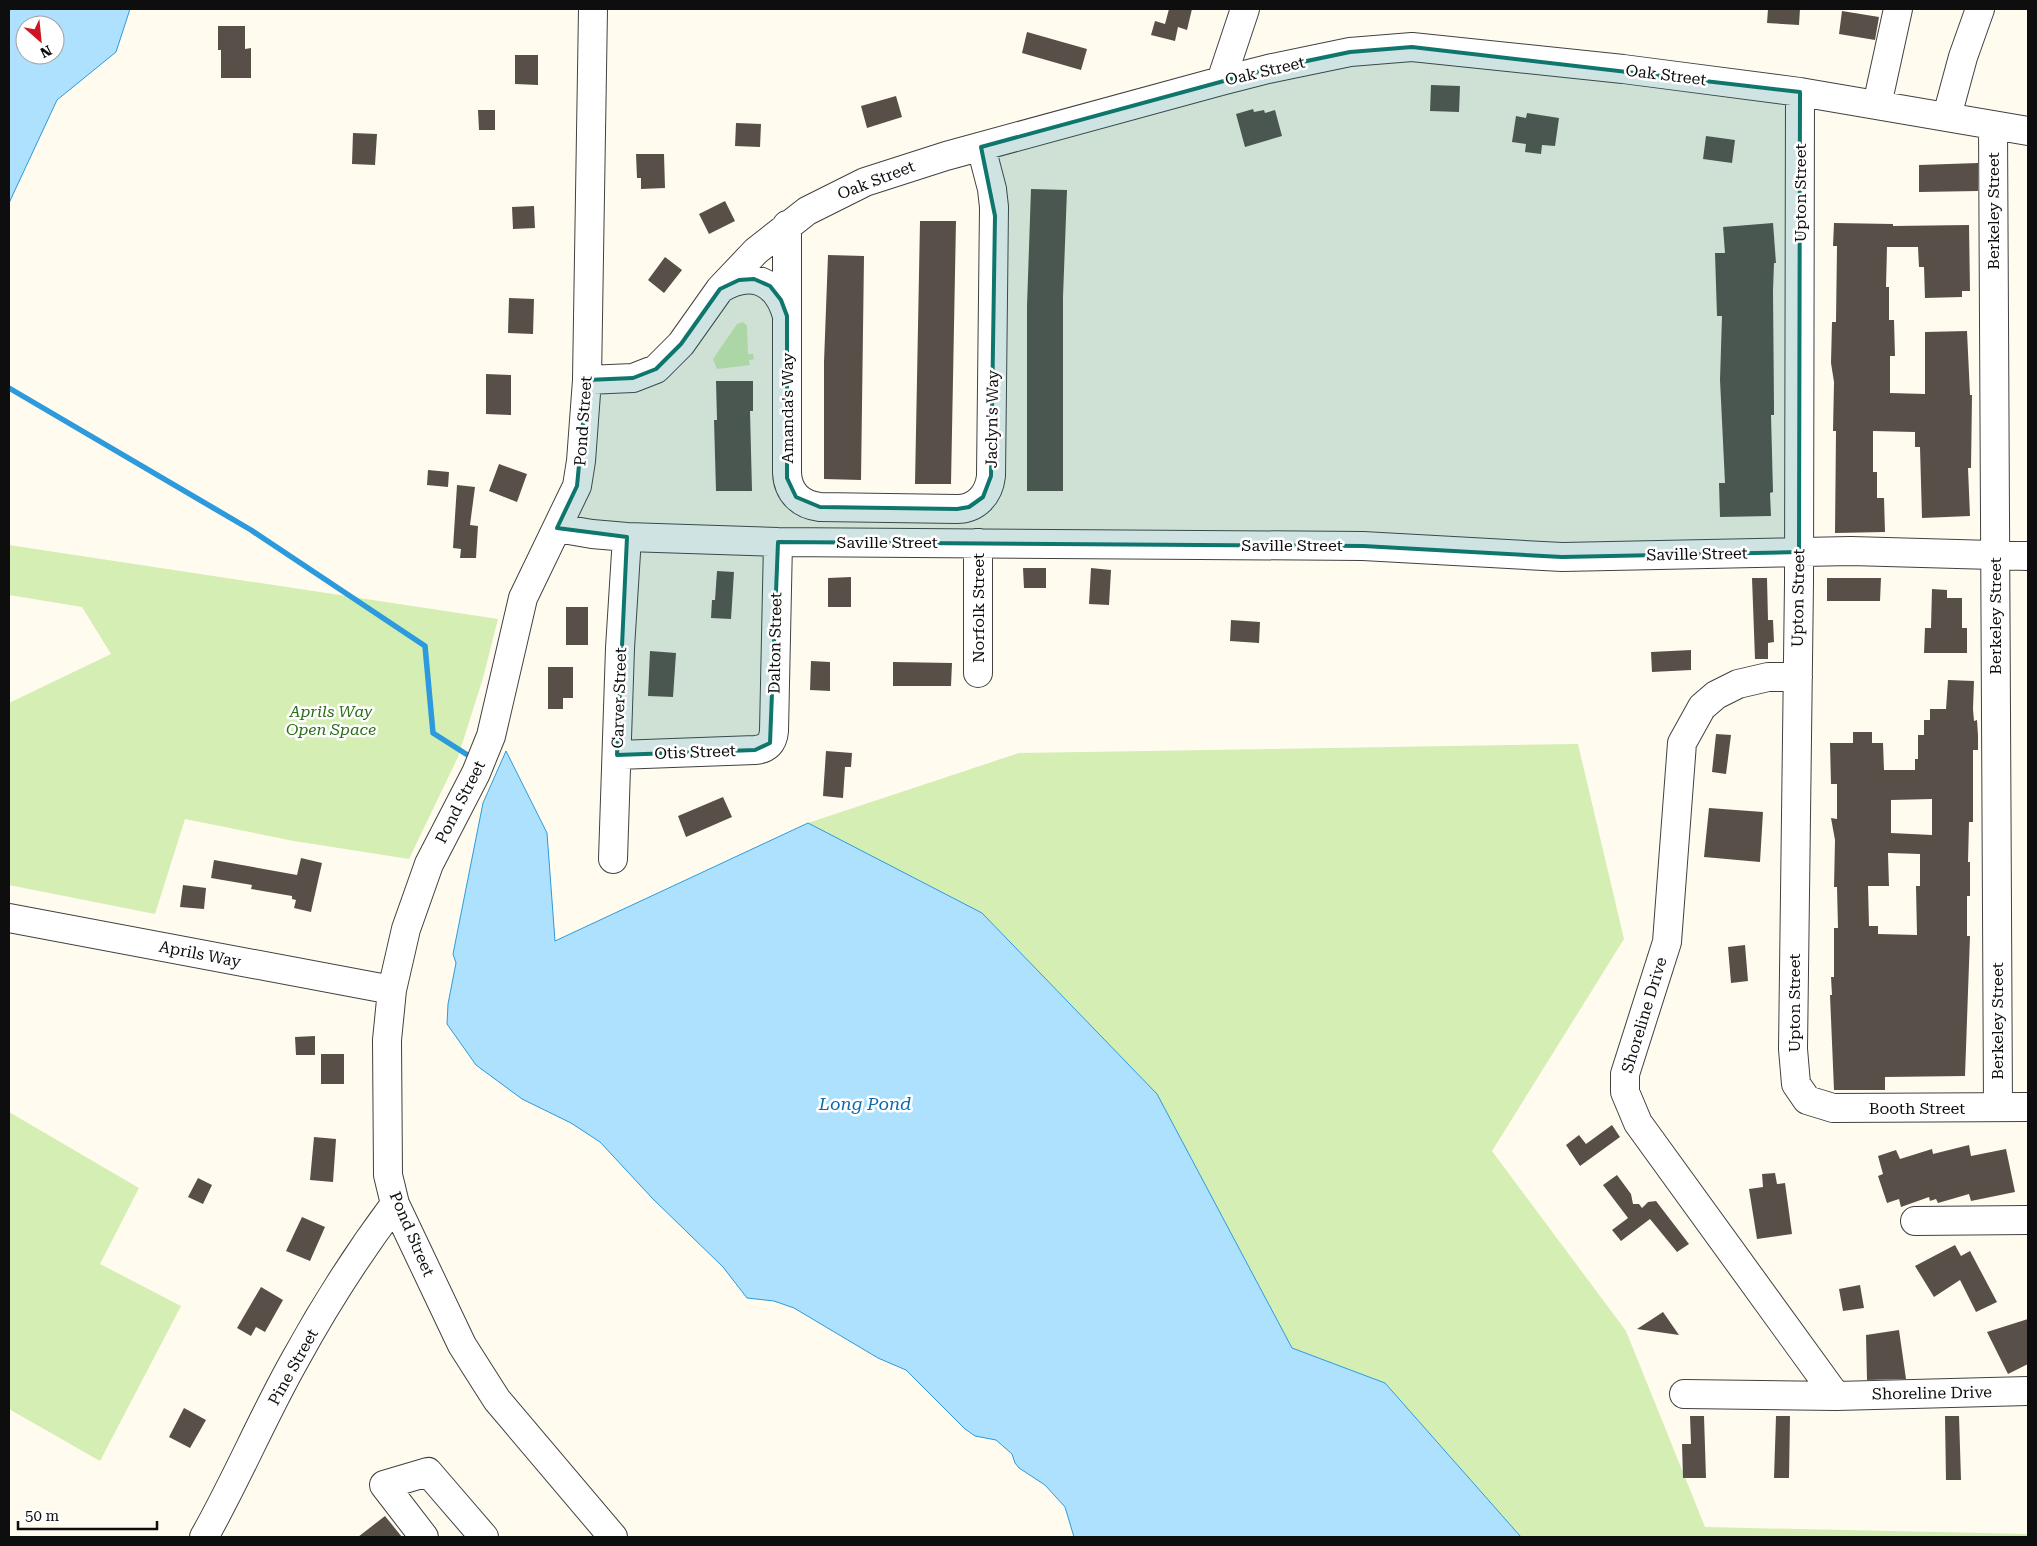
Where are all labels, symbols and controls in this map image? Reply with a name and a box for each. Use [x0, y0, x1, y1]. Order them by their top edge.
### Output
north arrow [15, 15, 65, 65]
text: N [37, 42, 54, 61]
street label: Oak Street [1223, 53, 1307, 89]
street label: Oak Street [1624, 61, 1708, 89]
street label: Upton Street [1791, 144, 1810, 242]
street label: Berkeley Street [1984, 152, 2003, 270]
street label: Oak Street [835, 157, 917, 203]
street label: Amanda's Way [778, 352, 797, 463]
street label: Jaclyn's Way [982, 369, 1002, 468]
street label: Pond Street [570, 375, 596, 467]
street label: Saville Street [836, 533, 938, 552]
street label: Saville Street [1241, 536, 1343, 555]
street label: Saville Street [1646, 544, 1748, 564]
street label: Upton Street [1788, 548, 1808, 648]
street label: Norfolk Street [969, 553, 988, 663]
street label: Berkeley Street [1986, 557, 2005, 675]
street label: Dalton Street [765, 592, 785, 694]
street label: Carver Street [608, 647, 630, 749]
park label: Aprils Way Open Space [286, 702, 376, 739]
street label: Otis Street [654, 741, 736, 763]
street label: Pond Street [431, 757, 489, 847]
street label: Aprils Way [157, 937, 243, 971]
street label: Upton Street [1785, 954, 1804, 1052]
street label: Shoreline Drive [1617, 955, 1671, 1075]
street label: Berkeley Street [1988, 962, 2007, 1080]
water label: Long Pond [818, 1093, 911, 1114]
street label: Booth Street [1869, 1099, 1965, 1118]
street label: Pond Street [386, 1189, 438, 1279]
street label: Pine Street [264, 1325, 322, 1409]
street label: Shoreline Drive [1872, 1382, 1992, 1404]
scale bar [18, 1498, 156, 1530]
text: 50 m [25, 1507, 60, 1525]

